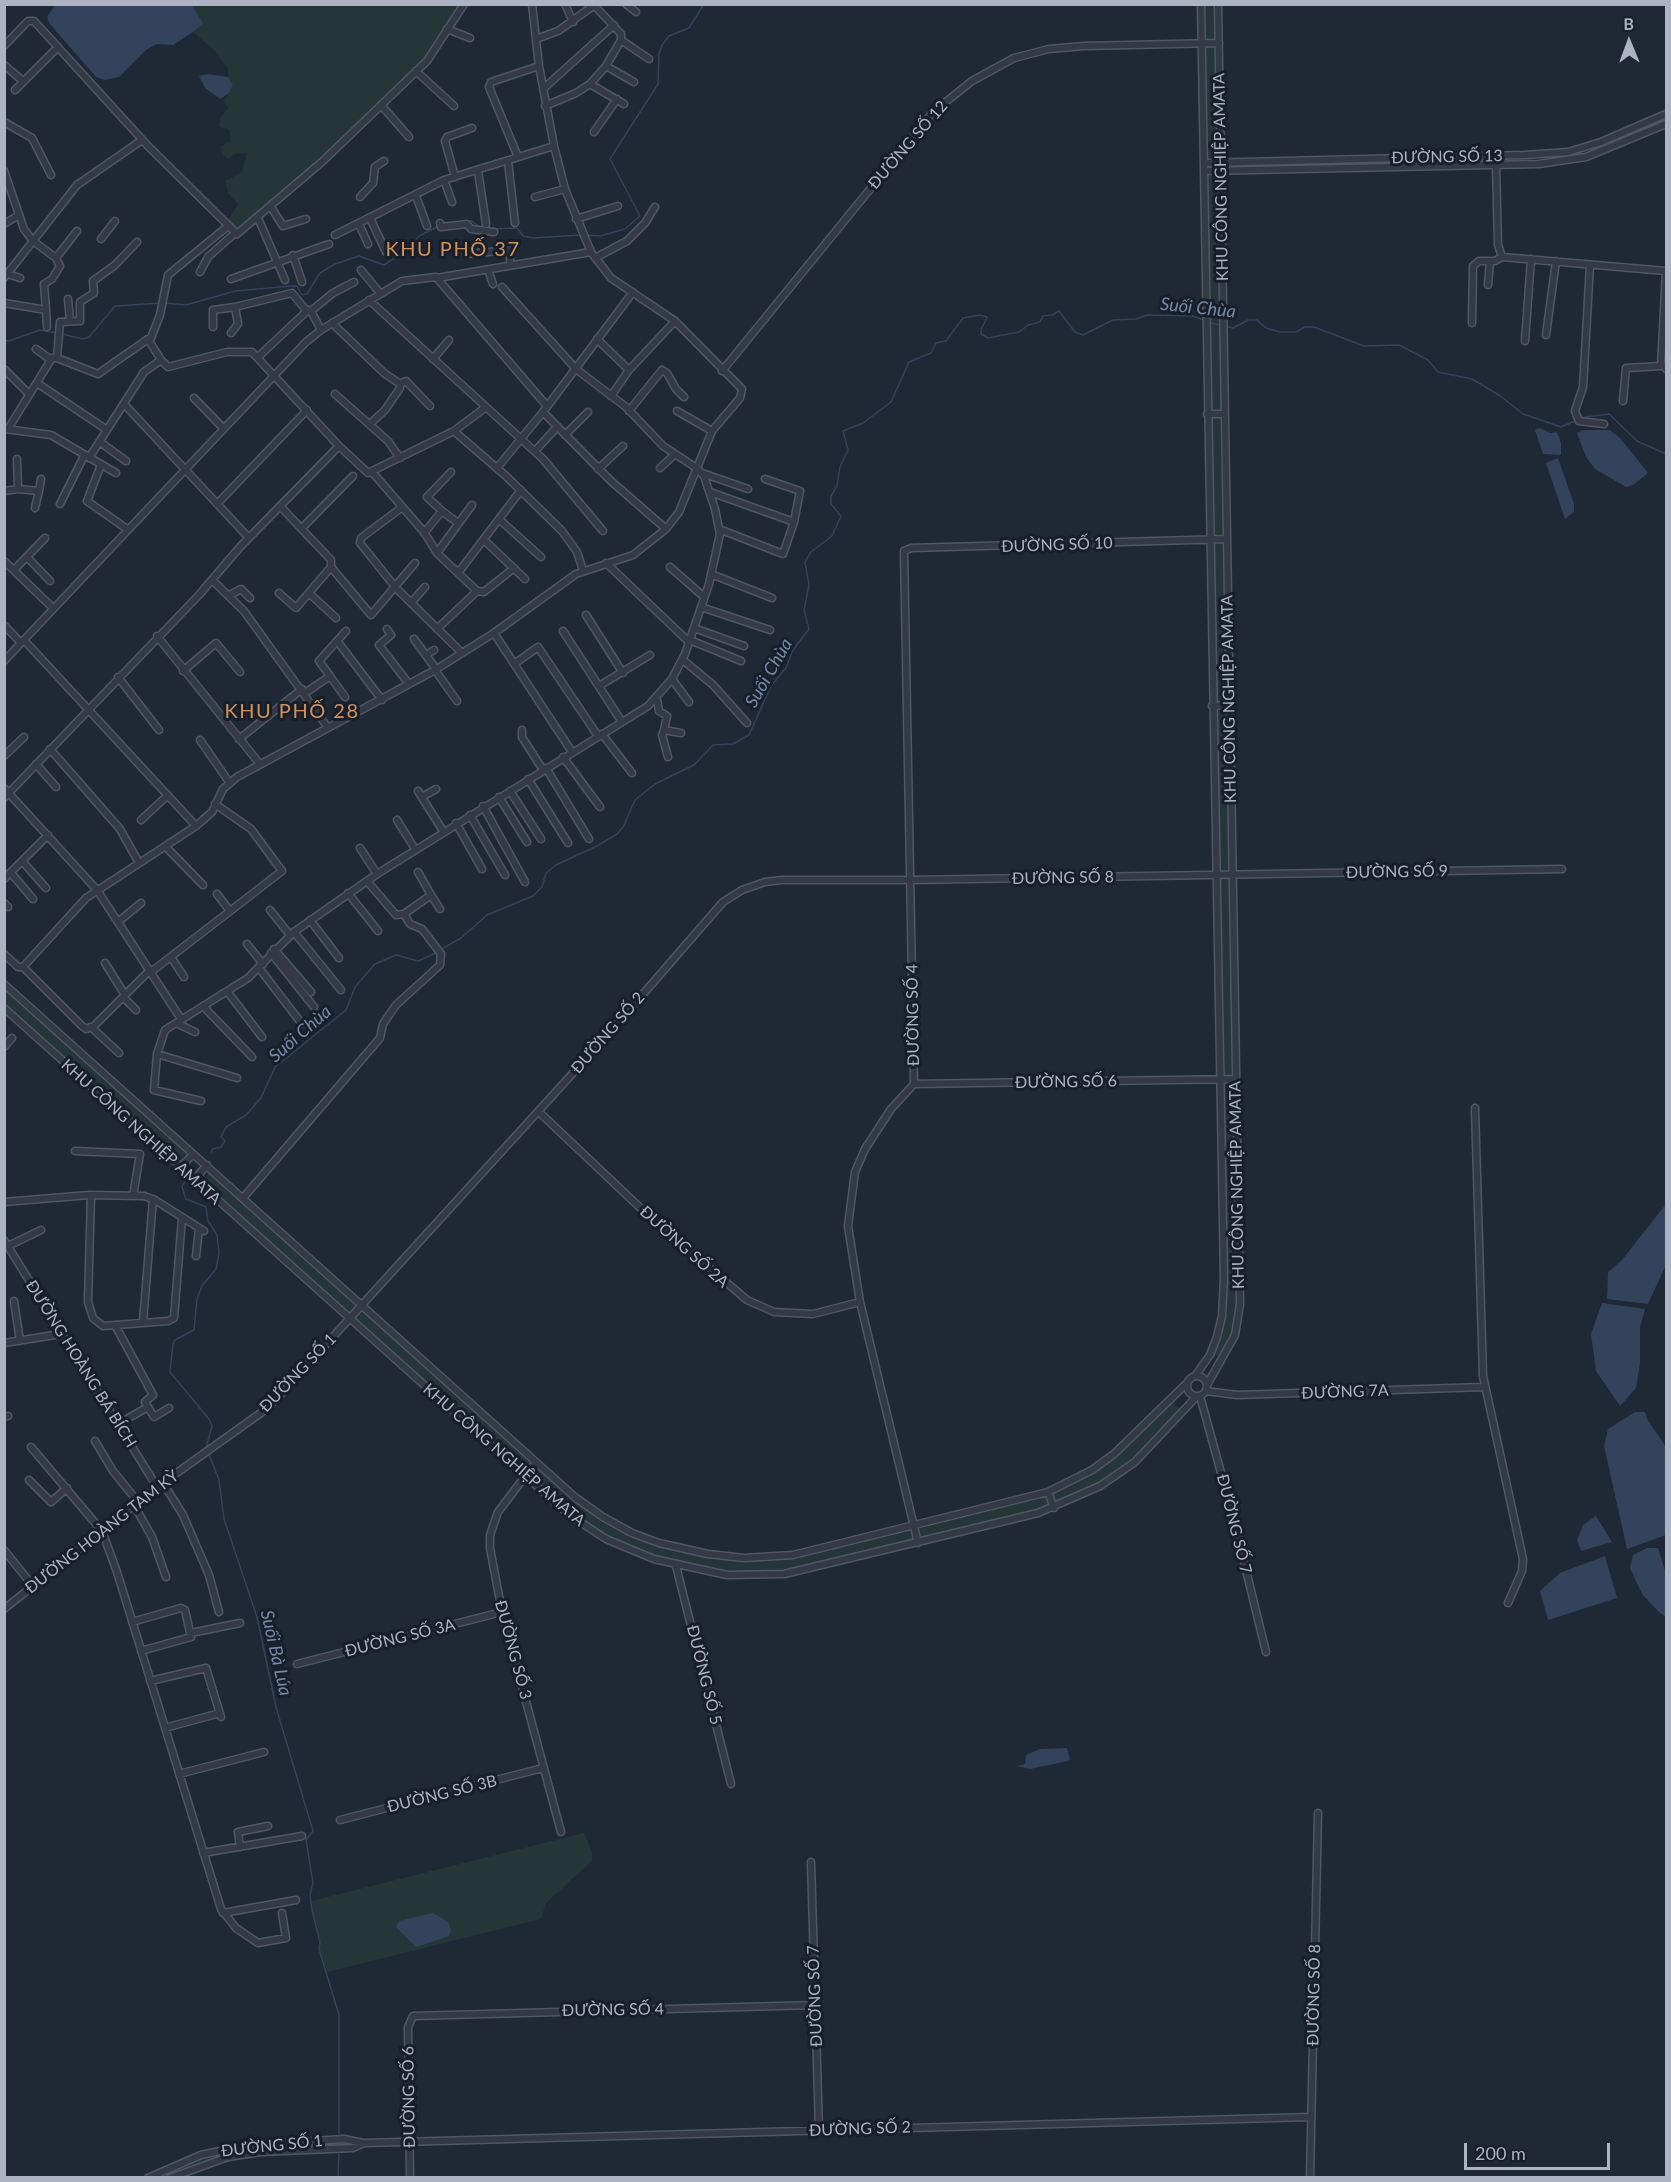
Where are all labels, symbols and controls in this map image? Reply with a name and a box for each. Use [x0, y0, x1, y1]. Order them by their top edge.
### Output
north arrow [1599, 12, 1659, 72]
text: B [1623, 14, 1634, 33]
street label: KHU CÔNG NGHIỆP AMATA [1210, 73, 1232, 281]
street label: ĐƯỜNG SỐ 12 [864, 97, 952, 193]
street label: ĐƯỜNG SỐ 13 [1391, 146, 1503, 168]
district label: KHU PHỐ 37 [386, 238, 520, 262]
water label: Suối Chùa [1159, 293, 1237, 323]
street label: ĐƯỜNG SỐ 10 [1001, 533, 1113, 557]
street label: KHU CÔNG NGHIỆP AMATA [1218, 595, 1240, 803]
water label: Suối Chùa [741, 635, 797, 711]
district label: KHU PHỐ 28 [225, 700, 359, 724]
street label: ĐƯỜNG SỐ 9 [1346, 862, 1448, 882]
street label: ĐƯỜNG SỐ 8 [1012, 868, 1114, 888]
street label: ĐƯỜNG SỐ 4 [903, 964, 923, 1066]
street label: ĐƯỜNG SỐ 2 [567, 988, 649, 1078]
water label: Suối Chùa [264, 1001, 336, 1067]
street label: KHU CÔNG NGHIỆP AMATA [57, 1055, 225, 1209]
street label: ĐƯỜNG SỐ 6 [1015, 1072, 1117, 1092]
street label: KHU CÔNG NGHIỆP AMATA [1226, 1081, 1248, 1289]
street label: ĐƯỜNG SỐ 2A [636, 1202, 732, 1292]
street label: ĐƯỜNG HOÀNG BÁ BÍCH [22, 1277, 140, 1451]
street label: ĐƯỜNG SỐ 1 [256, 1330, 340, 1416]
street label: KHU CÔNG NGHIỆP AMATA [419, 1380, 589, 1530]
street label: ĐƯỜNG 7A [1301, 1381, 1389, 1403]
street label: ĐƯỜNG HOÀNG TAM KỲ [21, 1466, 183, 1598]
street label: ĐƯỜNG SỐ 7 [1212, 1472, 1256, 1576]
street label: ĐƯỜNG SỐ 3 [491, 1598, 535, 1702]
water label: Suối Bà Lúa [256, 1608, 296, 1698]
street label: ĐƯỜNG SỐ 3A [343, 1615, 457, 1661]
street label: ĐƯỜNG SỐ 5 [682, 1623, 726, 1727]
street label: ĐƯỜNG SỐ 3B [385, 1771, 499, 1817]
street label: ĐƯỜNG SỐ 8 [1304, 1944, 1324, 2046]
street label: ĐƯỜNG SỐ 7 [804, 1945, 826, 2047]
street label: ĐƯỜNG SỐ 4 [562, 2000, 664, 2020]
street label: ĐƯỜNG SỐ 6 [399, 2046, 419, 2148]
street label: ĐƯỜNG SỐ 2 [809, 2118, 911, 2140]
street label: ĐƯỜNG SỐ 1 [220, 2131, 324, 2161]
scale bar [1467, 2131, 1612, 2169]
text: 200 m [1475, 2142, 1526, 2164]

